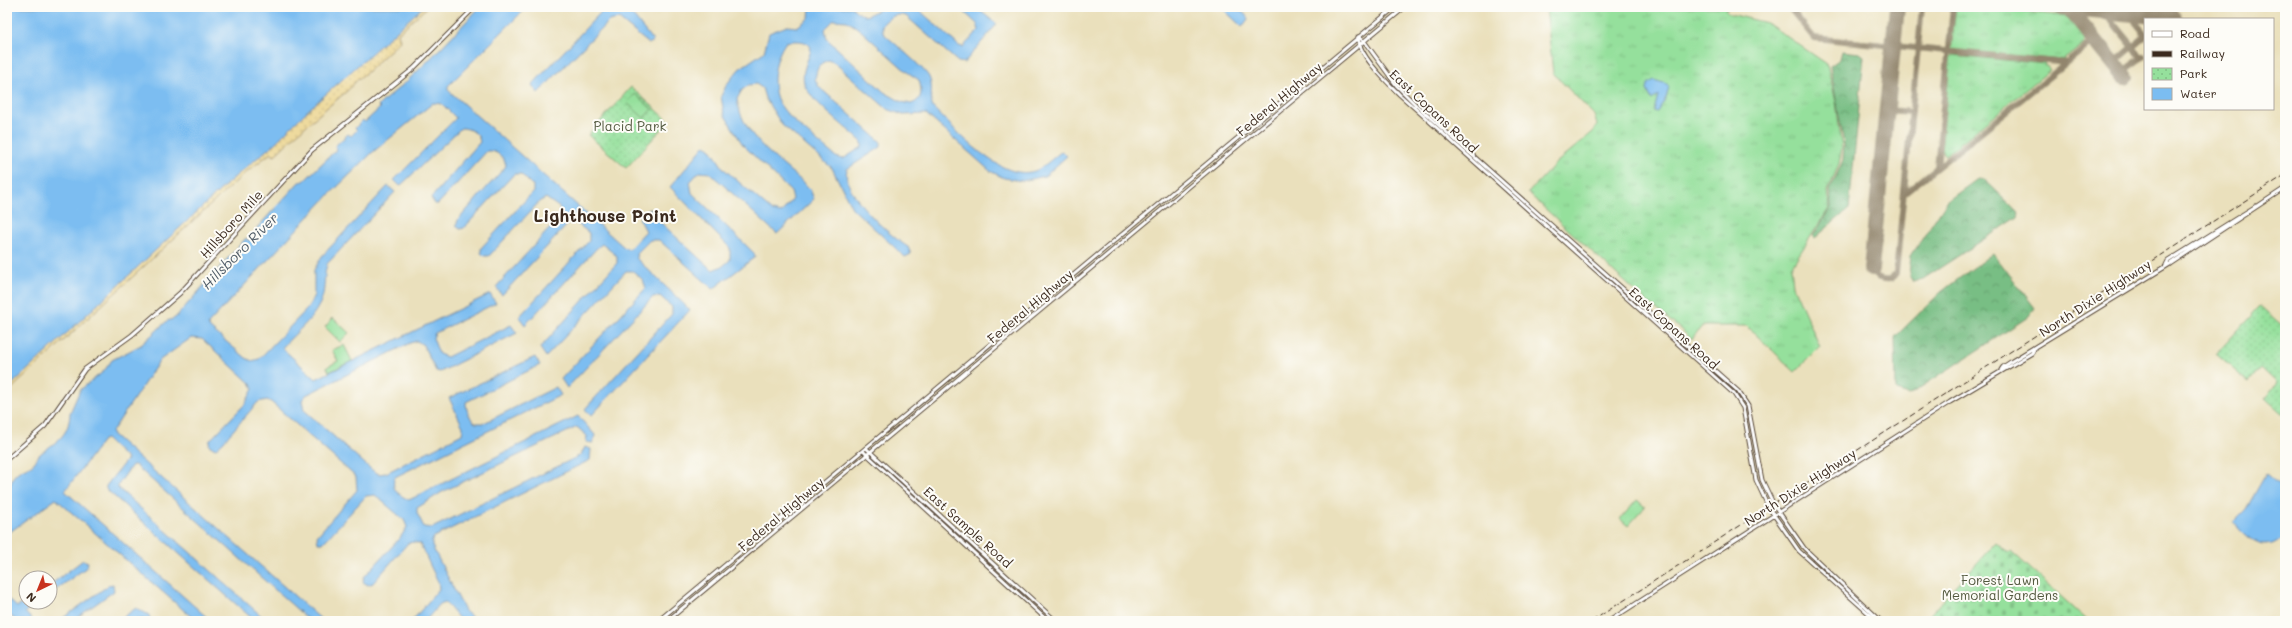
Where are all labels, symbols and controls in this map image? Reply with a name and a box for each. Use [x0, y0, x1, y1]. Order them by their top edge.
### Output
legend [2144, 18, 2274, 110]
text: Road [2180, 25, 2210, 41]
text: Railway [2180, 45, 2225, 61]
street label: Federal Highway [1232, 58, 1325, 139]
street label: East Copans Road [1387, 65, 1482, 156]
text: Park [2180, 65, 2207, 81]
text: Water [2180, 85, 2217, 101]
park label: Placid Park [594, 117, 666, 134]
street label: Hillsboro Mile [195, 186, 266, 261]
district label: Lighthouse Point [534, 204, 677, 226]
water label: Hillsboro River [197, 208, 282, 293]
street label: North Dixie Highway [2036, 255, 2154, 340]
street label: Federal Highway [983, 265, 1076, 346]
street label: East Copans Road [1626, 283, 1723, 372]
street label: North Dixie Highway [1741, 444, 1859, 529]
street label: Federal Highway [734, 473, 827, 554]
street label: East Sample Road [921, 482, 1016, 571]
north arrow [18, 570, 58, 610]
park label: Forest Lawn Memorial Gardens [1942, 571, 2058, 603]
text: N [23, 589, 39, 606]

